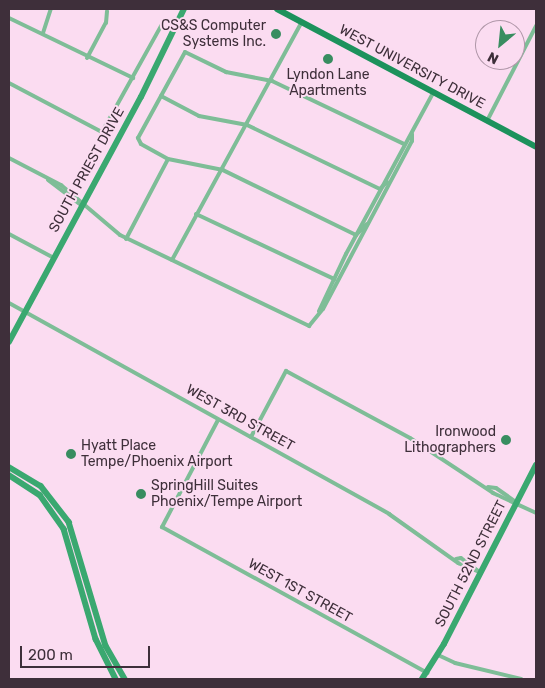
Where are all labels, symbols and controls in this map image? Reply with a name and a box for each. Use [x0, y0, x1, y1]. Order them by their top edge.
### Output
place label: CS&S Computer Systems Inc. [161, 18, 266, 50]
north arrow [475, 20, 525, 70]
street label: WEST UNIVERSITY DRIVE [336, 21, 488, 113]
marker: CS&S Computer Systems Inc. [270, 28, 282, 40]
text: N [485, 48, 502, 68]
marker: Lyndon Lane Apartments [322, 53, 334, 65]
place label: Lyndon Lane Apartments [287, 67, 369, 100]
street label: SOUTH PRIEST DRIVE [46, 105, 128, 235]
street label: WEST 3RD STREET [183, 381, 297, 455]
place label: Ironwood Lithographers [404, 424, 496, 457]
marker: Ironwood Lithographers [500, 434, 512, 446]
place label: Hyatt Place Tempe/Phoenix Airport [81, 438, 233, 471]
marker: Hyatt Place Tempe/Phoenix Airport [65, 448, 77, 460]
place label: SpringHill Suites Phoenix/Tempe Airport [151, 478, 302, 511]
marker: SpringHill Suites Phoenix/Tempe Airport [135, 488, 147, 500]
street label: SOUTH 52ND STREET [432, 498, 510, 630]
street label: WEST 1ST STREET [245, 555, 355, 627]
scale bar [22, 636, 152, 668]
text: 200 m [28, 646, 73, 664]

